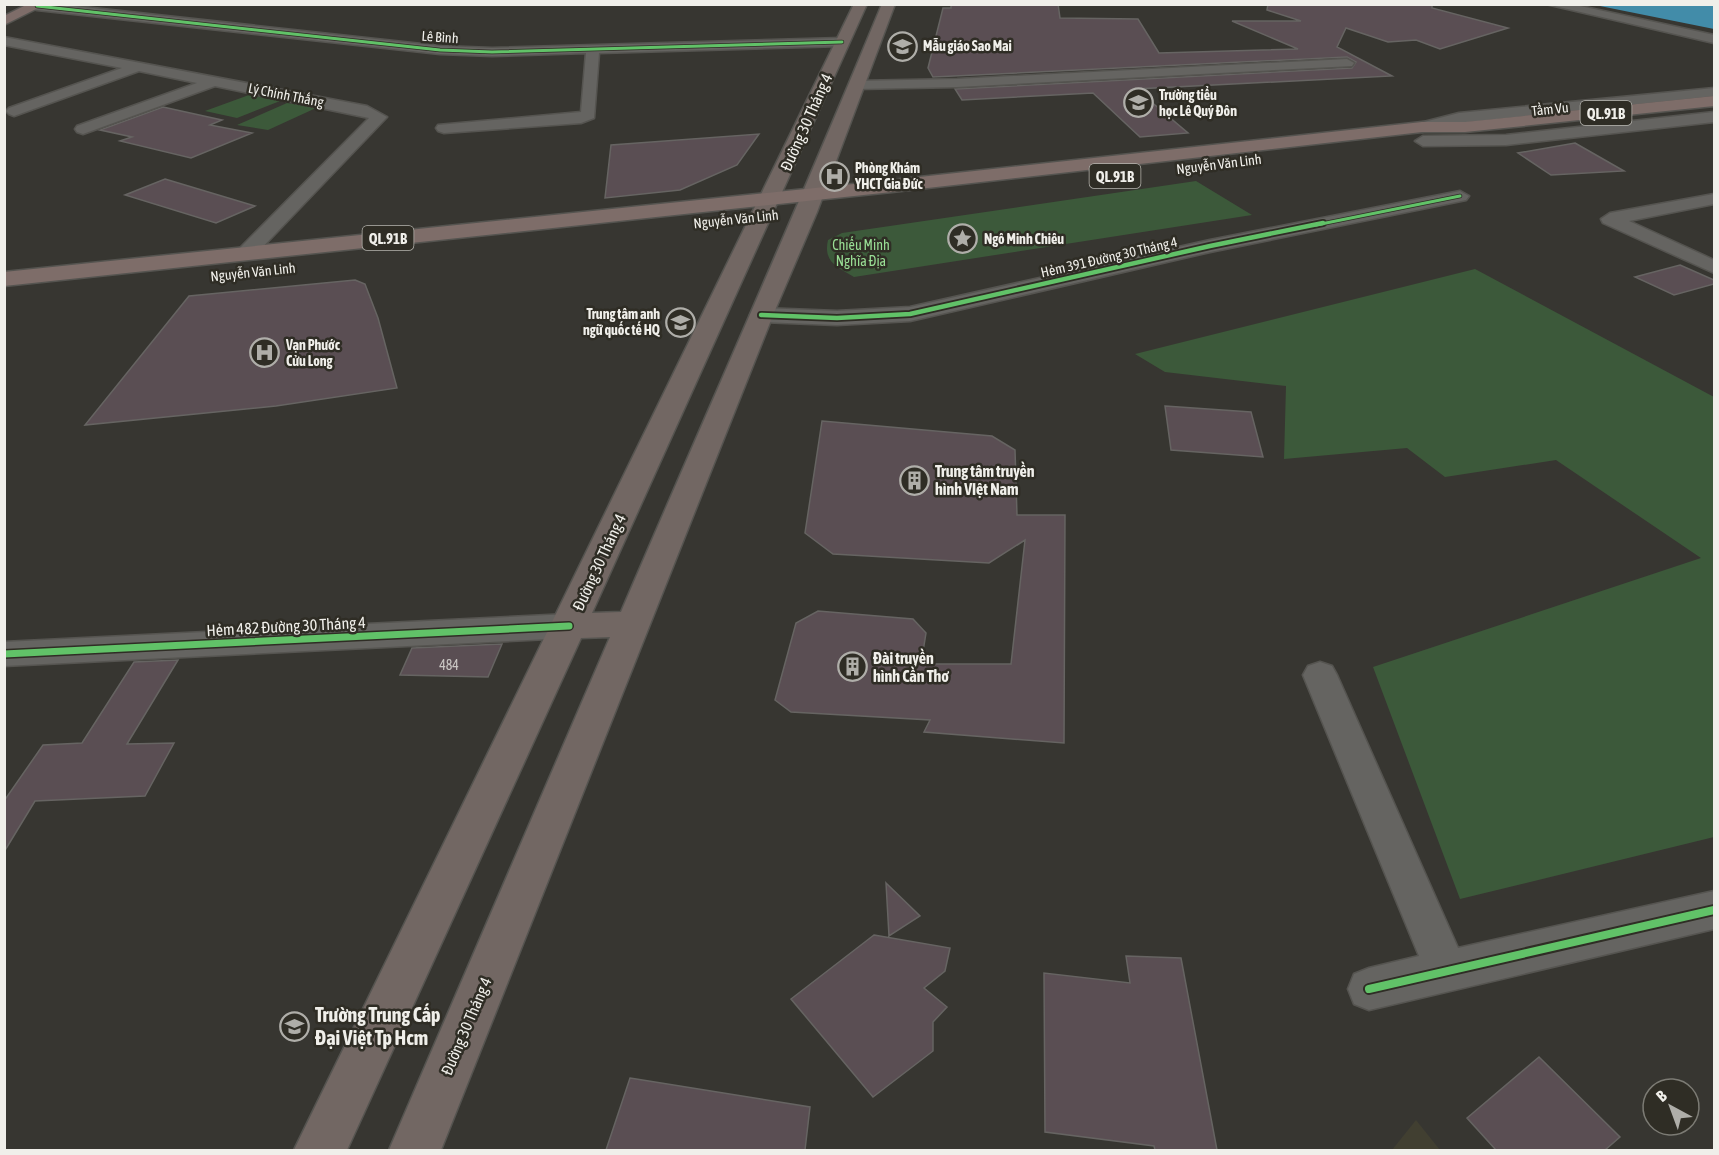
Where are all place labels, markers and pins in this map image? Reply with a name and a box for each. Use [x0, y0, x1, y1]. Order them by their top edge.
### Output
school or university icon: Mẫu giáo Sao Mai [886, 30, 918, 62]
place label: Mẫu giáo Sao Mai [923, 37, 1012, 54]
place label: Trường tiểu học Lê Quý Đôn [1159, 86, 1237, 119]
school or university icon: Trường tiểu học Lê Quý Đôn [1122, 87, 1154, 119]
hospital icon: Phòng Khám YHCT Gia Đức [818, 160, 850, 192]
place label: Phòng Khám YHCT Gia Đức [854, 160, 923, 192]
place icon: Ngô Minh Chiêu [947, 223, 979, 255]
place label: Ngô Minh Chiêu [984, 231, 1064, 247]
place label: Trung tâm anh ngữ quốc tế HQ [583, 306, 661, 338]
school or university icon: Trung tâm anh ngữ quốc tế HQ [665, 306, 697, 338]
hospital icon: Vạn Phước Cửu Long [249, 337, 281, 369]
place label: Vạn Phước Cửu Long [285, 337, 341, 369]
place label: Trung tâm truyền hình VIệt Nam [935, 461, 1035, 498]
building icon: Trung tâm truyền hình VIệt Nam [898, 464, 930, 496]
place label: Đài truyền hình Cần Thơ [873, 648, 949, 685]
building icon: Đài truyền hình Cần Thơ [836, 651, 868, 683]
place label: Trường Trung Cấp Đại Việt Tp Hcm [315, 1003, 441, 1049]
school or university icon: Trường Trung Cấp Đại Việt Tp Hcm [278, 1010, 310, 1042]

